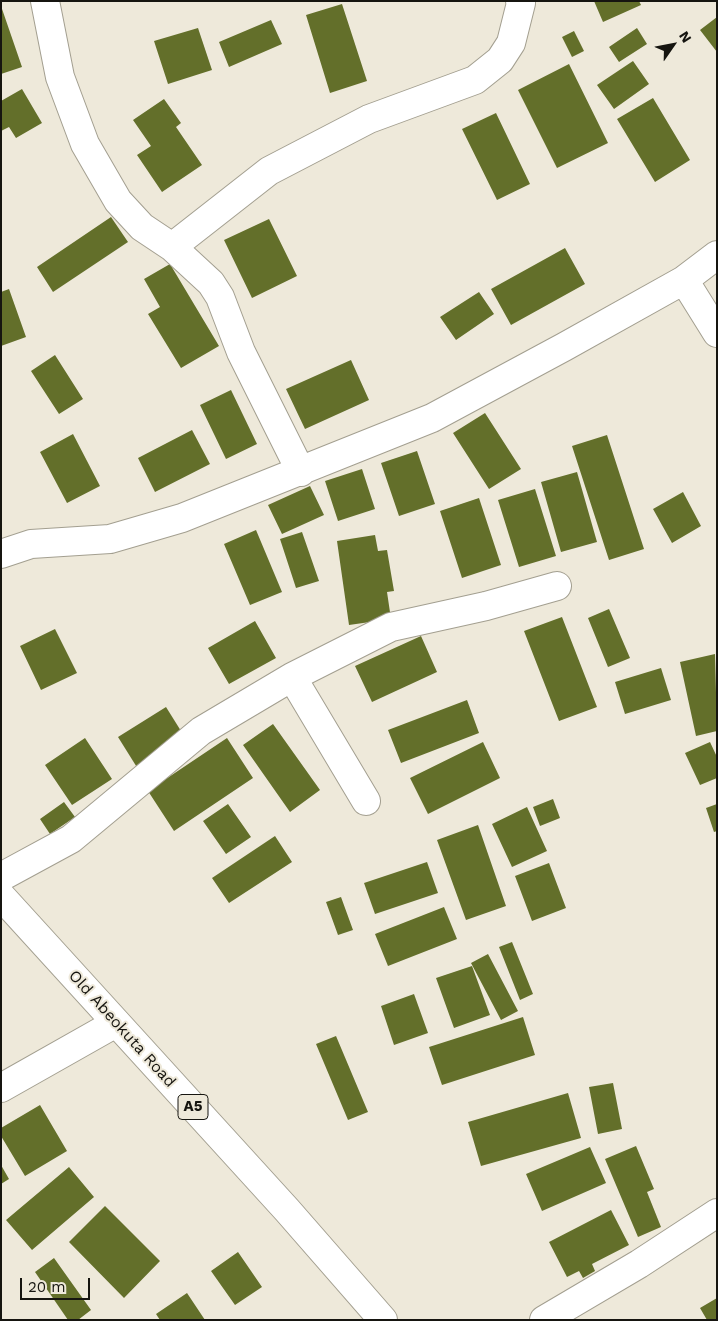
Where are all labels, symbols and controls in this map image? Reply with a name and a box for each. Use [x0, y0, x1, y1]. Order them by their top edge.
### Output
north arrow [648, 20, 698, 70]
text: N [676, 28, 695, 46]
street label: Old Abeokuta Road [64, 966, 180, 1092]
road number: A5 [178, 1094, 208, 1120]
scale bar [22, 1268, 92, 1300]
text: 20 m [28, 1278, 66, 1296]

